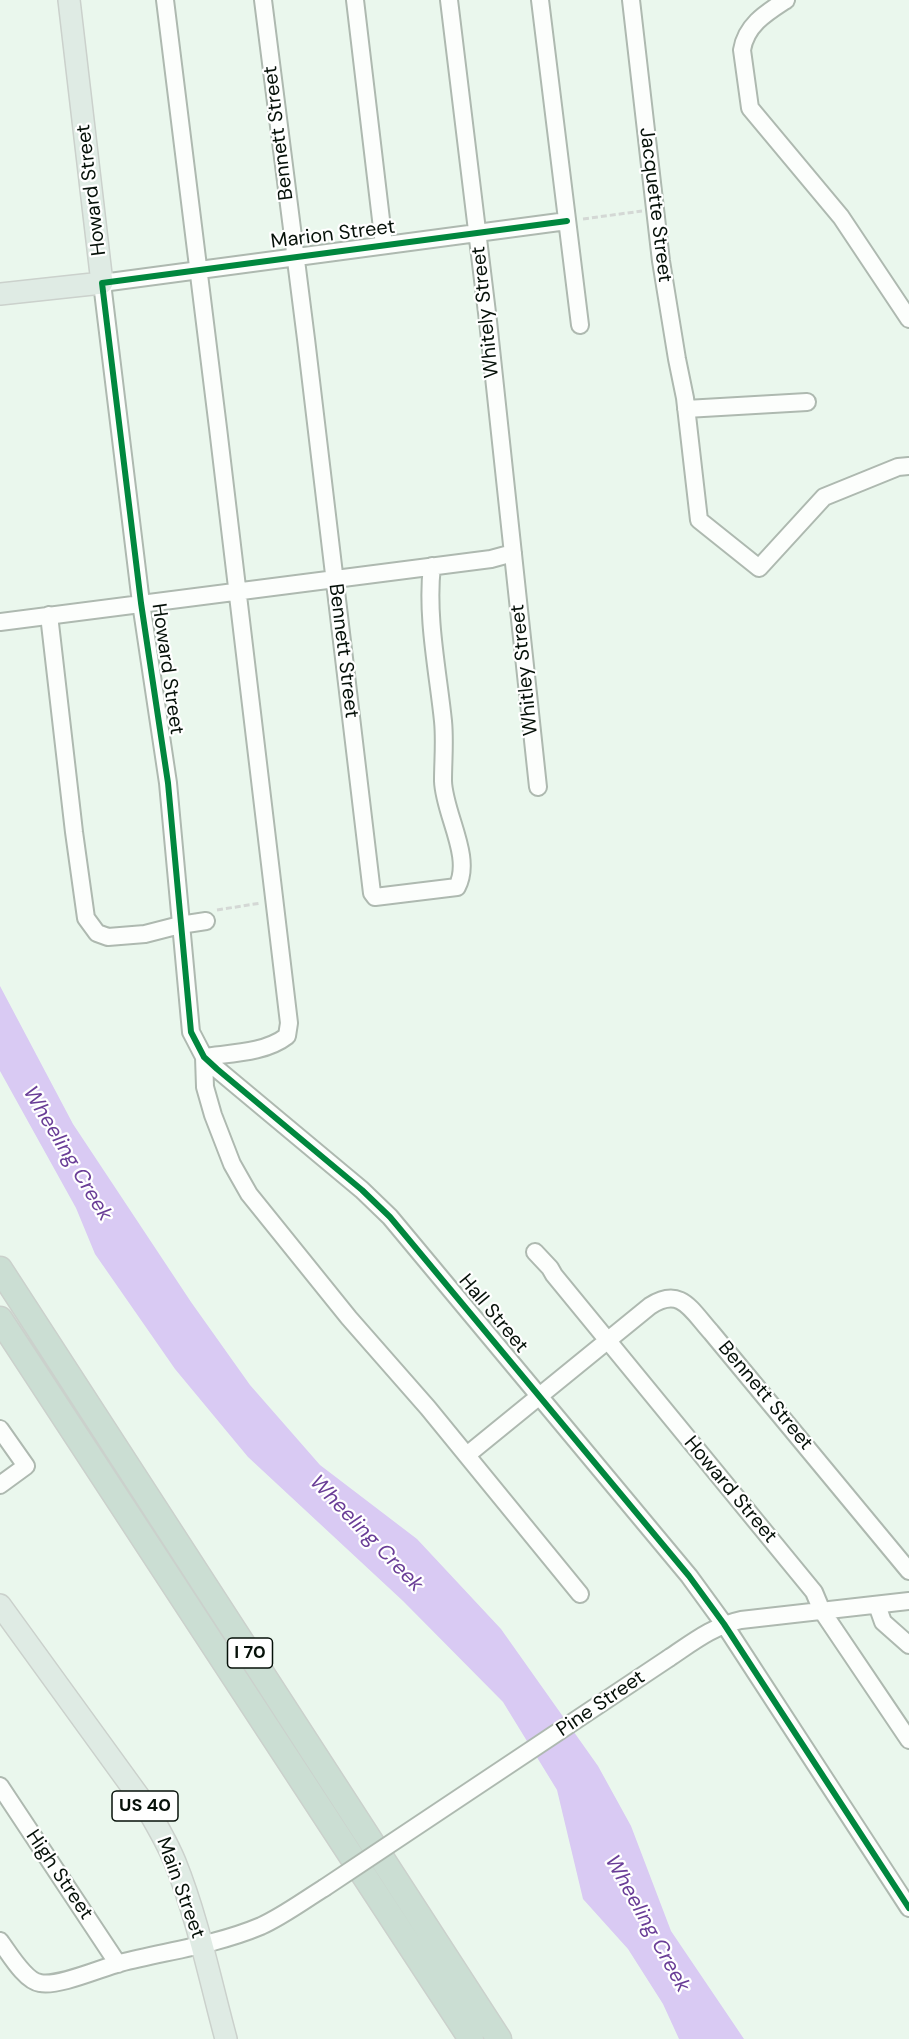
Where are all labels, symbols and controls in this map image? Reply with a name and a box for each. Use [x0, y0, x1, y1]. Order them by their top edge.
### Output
street label: Bennett Street [259, 65, 299, 201]
street label: Howard Street [72, 123, 112, 257]
street label: Jacquette Street [634, 126, 676, 284]
street label: Marion Street [269, 215, 397, 255]
street label: Whitely Street [467, 245, 505, 379]
street label: Bennett Street [323, 583, 363, 719]
street label: Howard Street [146, 602, 188, 736]
street label: Whitley Street [506, 603, 544, 737]
water label: Wheeling Creek [17, 1082, 117, 1226]
street label: Hall Street [453, 1270, 533, 1358]
street label: Bennett Street [712, 1337, 818, 1455]
street label: Howard Street [678, 1432, 782, 1548]
water label: Wheeling Creek [304, 1470, 428, 1598]
road number: I 70 [228, 1638, 272, 1668]
street label: Pine Street [552, 1666, 650, 1742]
road number: US 40 [112, 1791, 178, 1821]
street label: High Street [20, 1826, 98, 1924]
street label: Main Street [151, 1834, 209, 1942]
water label: Wheeling Creek [599, 1851, 695, 1997]

